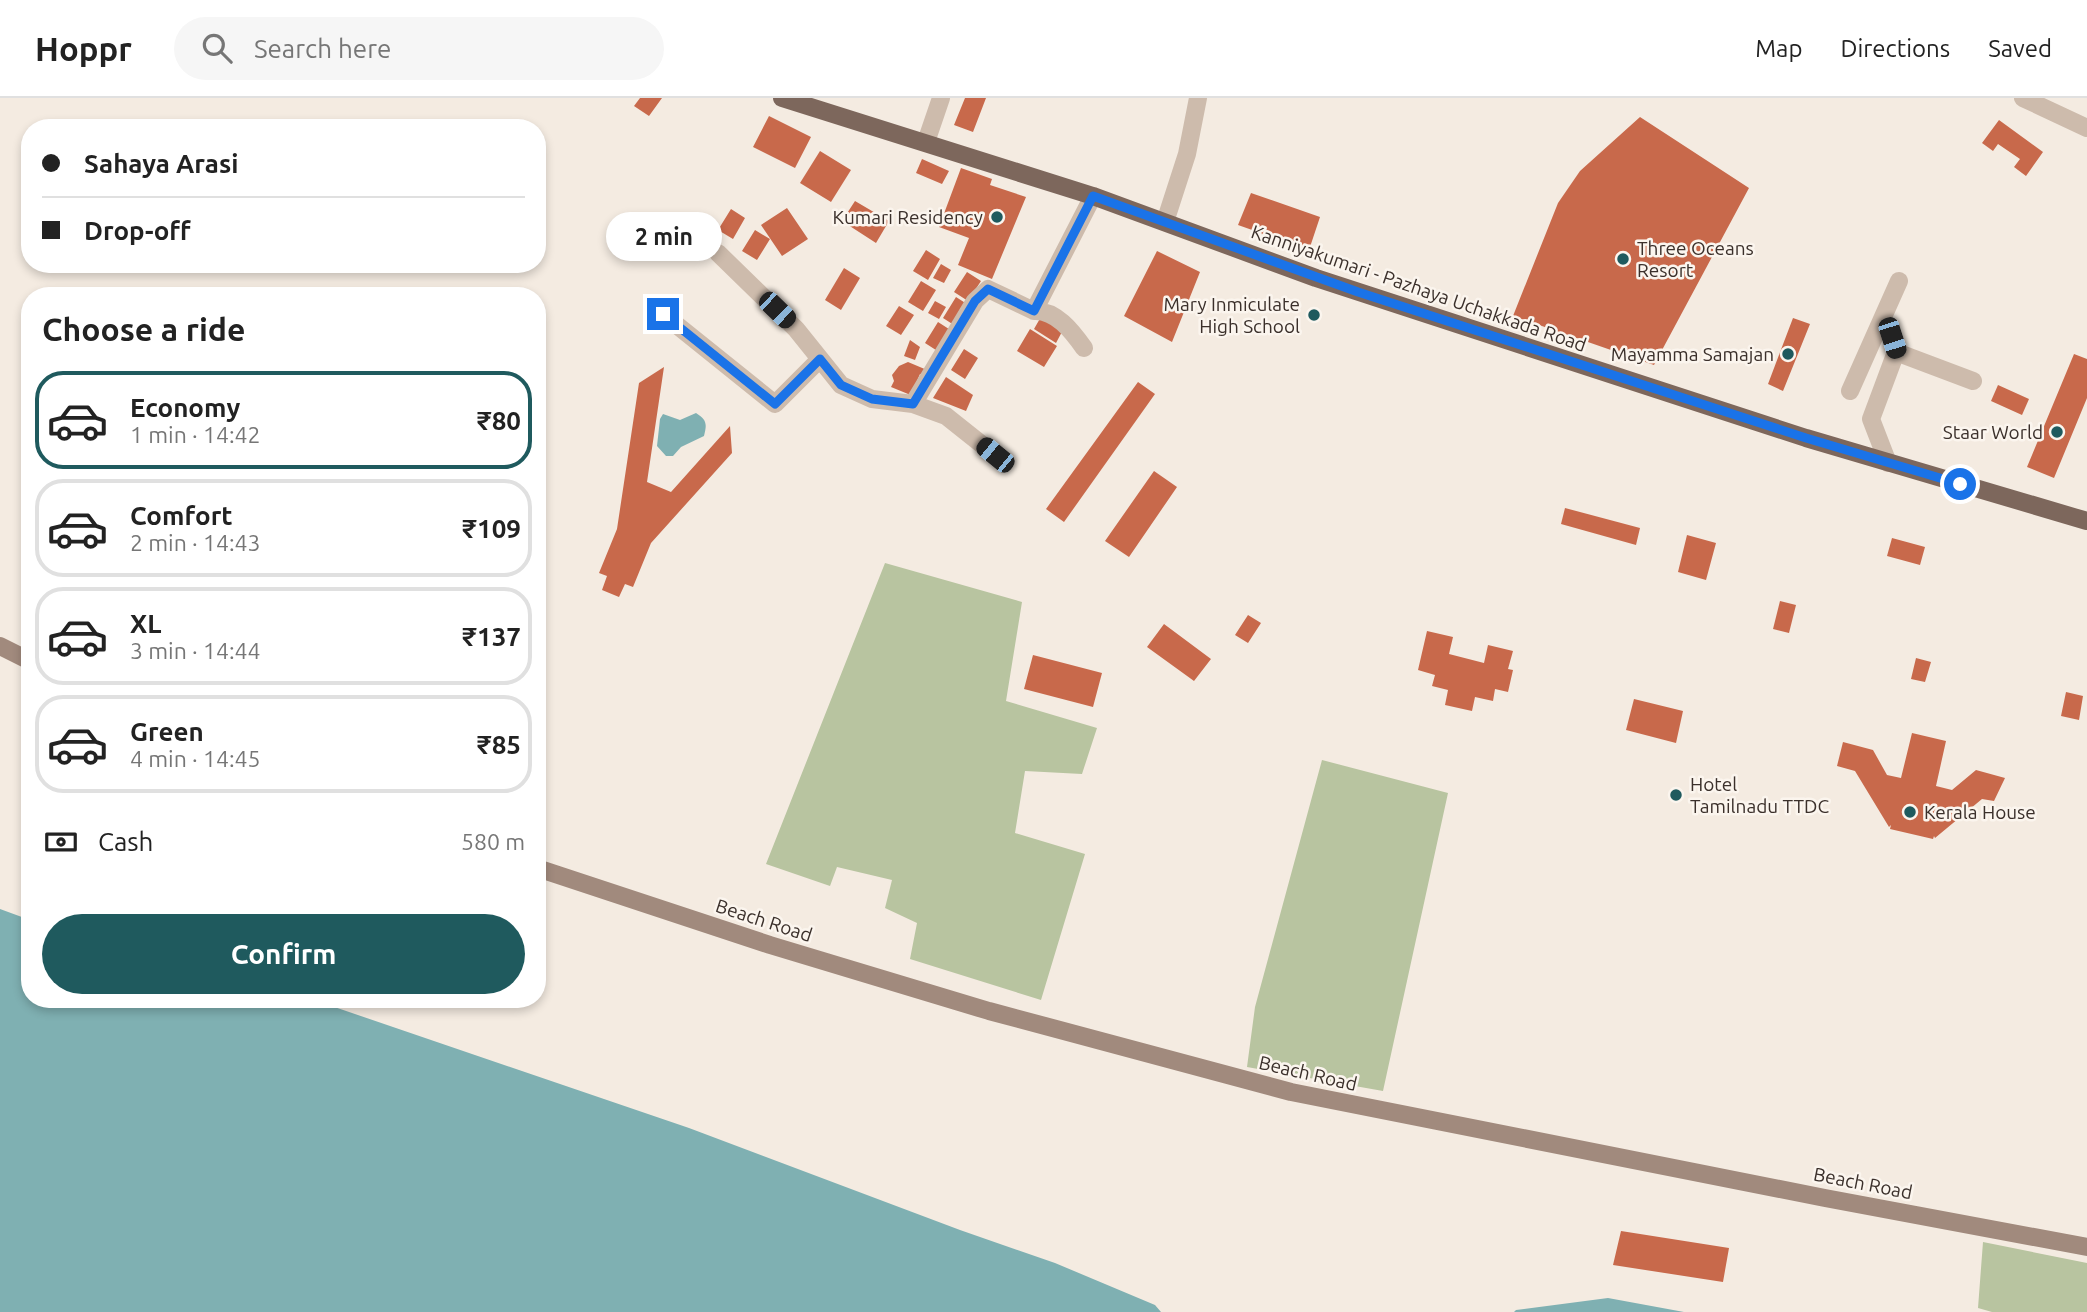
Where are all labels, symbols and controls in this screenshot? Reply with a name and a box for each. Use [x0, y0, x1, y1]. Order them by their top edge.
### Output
search box [174, 17, 664, 80]
icon: search [198, 29, 236, 67]
text: Hoppr [35, 30, 132, 67]
text: Search here [254, 34, 391, 63]
text: Map [1755, 35, 1802, 62]
text: Directions [1840, 35, 1950, 62]
text: Saved [1988, 35, 2052, 62]
text: Sahaya Arasi [84, 149, 238, 178]
place label: Kumari Residency [833, 206, 983, 228]
marker: Kumari Residency [989, 209, 1005, 225]
callout: 2 min [605, 212, 721, 262]
text: Drop-off [84, 216, 191, 245]
street label: Kanniyakumari - Pazhaya Uchakkada Road [1249, 220, 1589, 356]
text: 2 min [635, 224, 693, 249]
place label: Three Oceans Resort [1637, 237, 1754, 281]
marker: Three Oceans Resort [1615, 251, 1631, 267]
car [755, 288, 800, 332]
place label: Mary Inmiculate High School [1163, 293, 1300, 337]
route end [647, 298, 679, 330]
marker: Mary Inmiculate High School [1306, 307, 1322, 323]
text: Choose a ride [42, 311, 245, 347]
car [1876, 315, 1909, 361]
place label: Mayamma Samajan [1611, 343, 1774, 365]
marker: Mayamma Samajan [1780, 346, 1796, 362]
icon: car [46, 389, 109, 452]
text: Economy [130, 393, 240, 422]
text: ₹80 [477, 406, 521, 435]
place label: Staar World [1943, 421, 2043, 443]
text: 1 min · 14:42 [130, 422, 261, 447]
marker: Staar World [2049, 424, 2065, 440]
car [973, 434, 1018, 476]
route start [1944, 468, 1976, 500]
icon: car [46, 497, 109, 560]
text: Comfort [130, 501, 233, 530]
text: ₹109 [462, 514, 521, 543]
text: 2 min · 14:43 [130, 530, 261, 555]
icon: car [46, 605, 109, 668]
text: XL [130, 609, 161, 638]
text: ₹137 [462, 622, 521, 651]
text: 3 min · 14:44 [130, 638, 261, 663]
icon: car [46, 713, 109, 776]
text: Green [130, 717, 204, 746]
text: ₹85 [477, 730, 521, 759]
text: 4 min · 14:45 [130, 746, 261, 771]
place label: Hotel Tamilnadu TTDC [1690, 773, 1830, 817]
marker: Hotel Tamilnadu TTDC [1668, 787, 1684, 803]
place label: Kerala House [1924, 801, 2036, 823]
marker: Kerala House [1902, 804, 1918, 820]
icon: cash [42, 823, 80, 861]
text: Cash [98, 827, 153, 856]
text: 580 m [461, 829, 525, 854]
street label: Beach Road [713, 894, 815, 946]
button: Confirm [42, 914, 525, 994]
street label: Beach Road [1257, 1051, 1359, 1095]
street label: Beach Road [1812, 1163, 1914, 1203]

